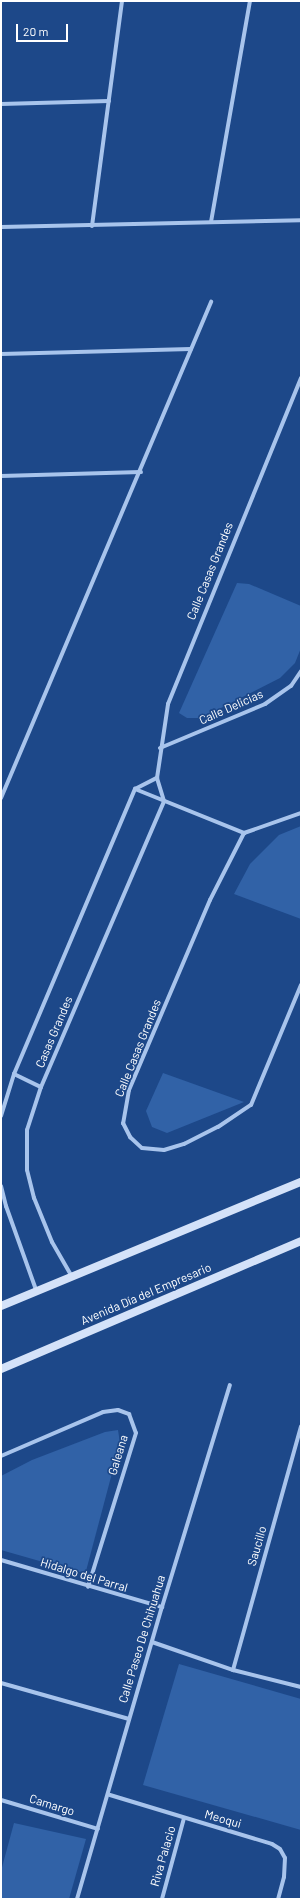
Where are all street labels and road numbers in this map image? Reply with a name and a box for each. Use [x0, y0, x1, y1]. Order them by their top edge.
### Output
street label: Calle Casas Grandes [184, 520, 236, 622]
street label: Calle Delicias [197, 686, 265, 728]
street label: Casas Grandes [32, 994, 76, 1070]
street label: Calle Casas Grandes [112, 997, 164, 1099]
street label: Avenida Día del Empresario [79, 1260, 213, 1328]
street label: Galeana [105, 1433, 131, 1477]
street label: Saucillo [244, 1524, 270, 1568]
street label: Hidalgo del Parral [39, 1555, 129, 1595]
street label: Calle Paseo De Chihuahua [116, 1573, 168, 1705]
street label: Camargo [28, 1791, 76, 1819]
street label: Meoqui [203, 1807, 243, 1831]
street label: Riva Palacio [147, 1824, 179, 1888]

